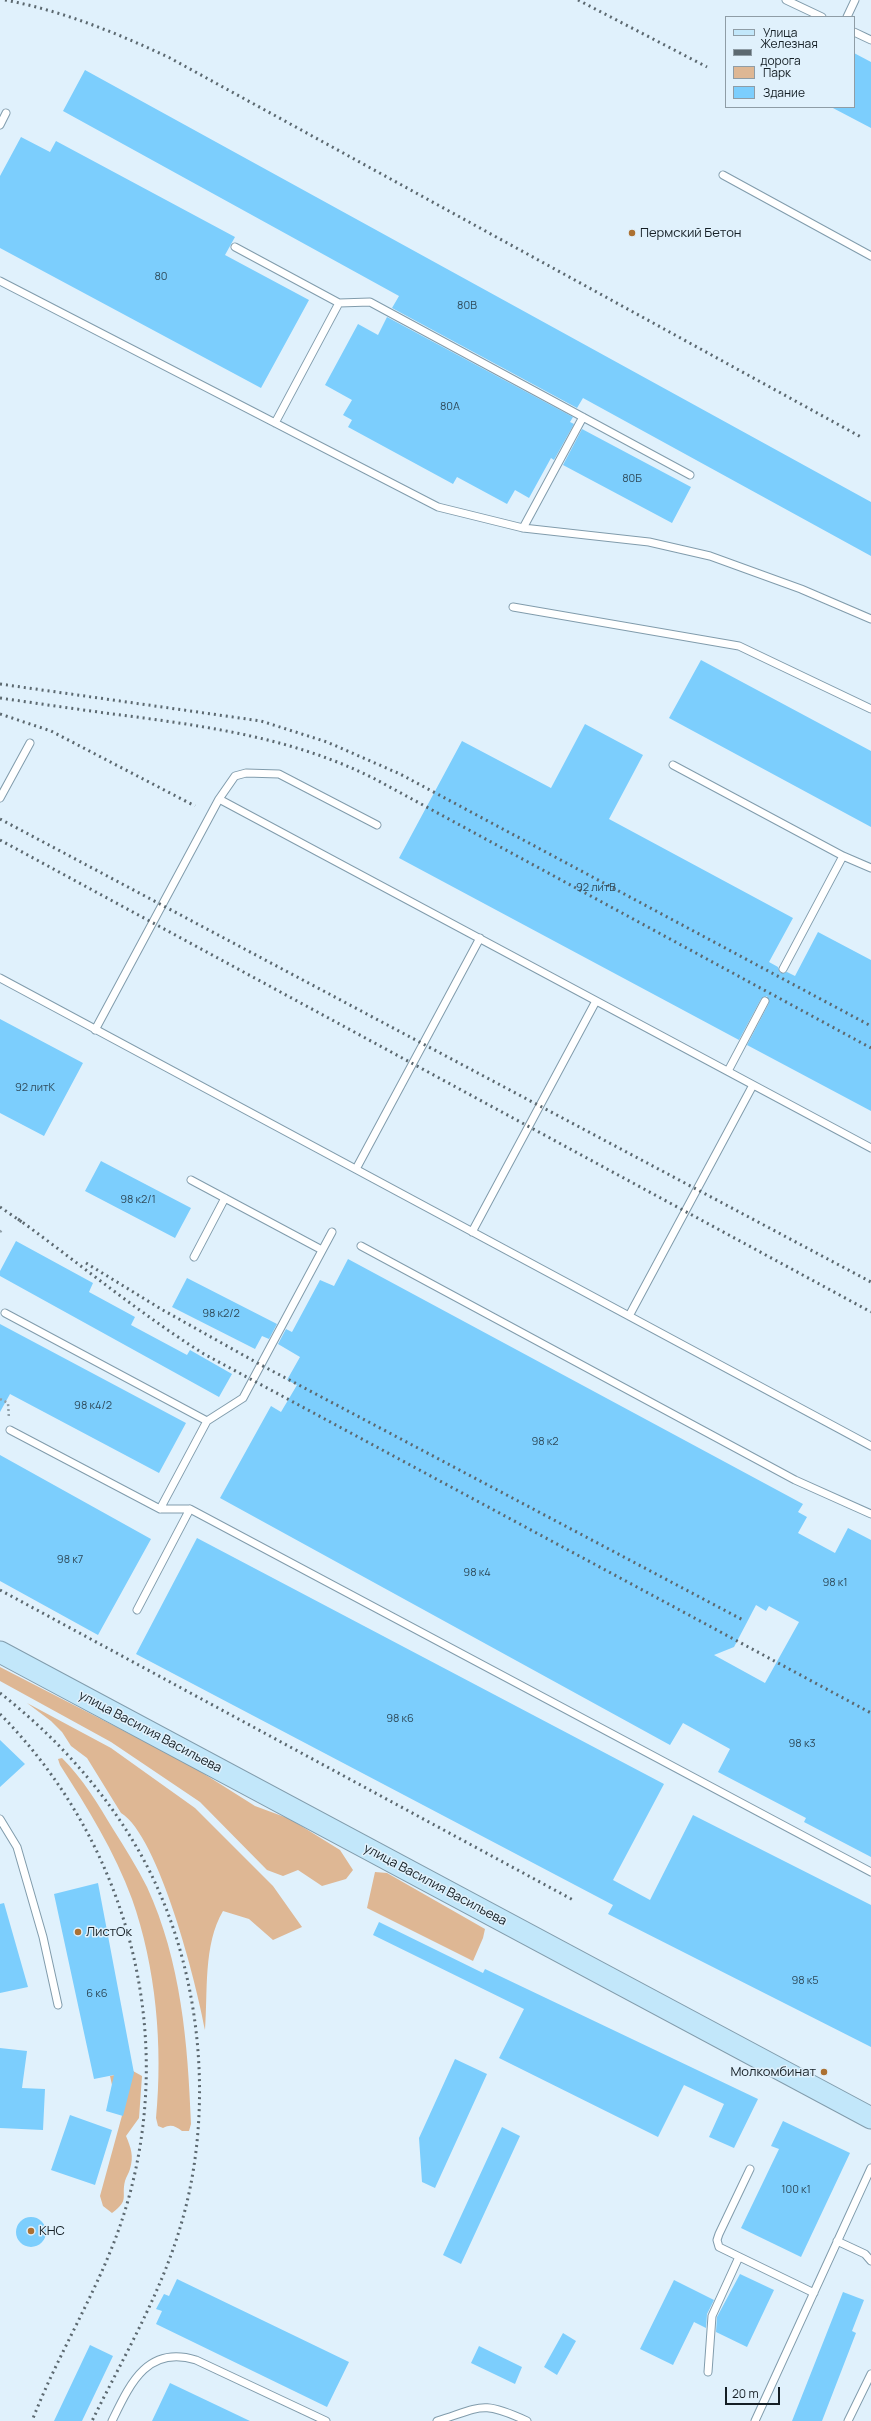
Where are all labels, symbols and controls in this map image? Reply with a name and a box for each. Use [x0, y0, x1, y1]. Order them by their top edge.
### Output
legend [725, 16, 855, 108]
text: Улица [763, 24, 797, 41]
text: Железная дорога [760, 35, 818, 69]
text: Парк [763, 64, 791, 81]
text: Здание [763, 84, 805, 101]
place label: Пермский Бетон [640, 225, 742, 241]
marker: Пермский Бетон [627, 228, 637, 238]
house number: 80 [154, 270, 168, 284]
house number: 80В [457, 299, 477, 313]
house number: 80А [440, 400, 460, 414]
house number: 80Б [622, 472, 642, 486]
house number: 92 литВ [576, 881, 616, 895]
house number: 92 литК [15, 1081, 55, 1095]
house number: 98 к2/1 [120, 1193, 156, 1207]
house number: 98 к2/2 [202, 1307, 240, 1321]
house number: 98 к4/2 [74, 1399, 112, 1413]
house number: 98 к2 [531, 1435, 559, 1449]
house number: 98 к7 [57, 1553, 83, 1567]
house number: 98 к4 [463, 1566, 491, 1580]
house number: 98 к1 [822, 1576, 848, 1590]
street label: улица Василия Васильева [76, 1688, 224, 1776]
house number: 98 к6 [386, 1712, 414, 1726]
house number: 98 к3 [789, 1737, 815, 1751]
street label: улица Василия Васильева [361, 1841, 509, 1929]
place label: ЛистОк [86, 1924, 132, 1940]
marker: ЛистОк [73, 1927, 83, 1937]
house number: 98 к5 [791, 1974, 819, 1988]
house number: 6 к6 [86, 1987, 108, 2001]
place label: Молкомбинат [730, 2064, 816, 2080]
marker: Молкомбинат [819, 2067, 829, 2077]
house number: 100 к1 [781, 2183, 811, 2197]
place label: КНС [39, 2223, 65, 2239]
marker: КНС [26, 2226, 36, 2236]
scale bar [727, 2379, 782, 2405]
text: 20 m [732, 2385, 759, 2402]

